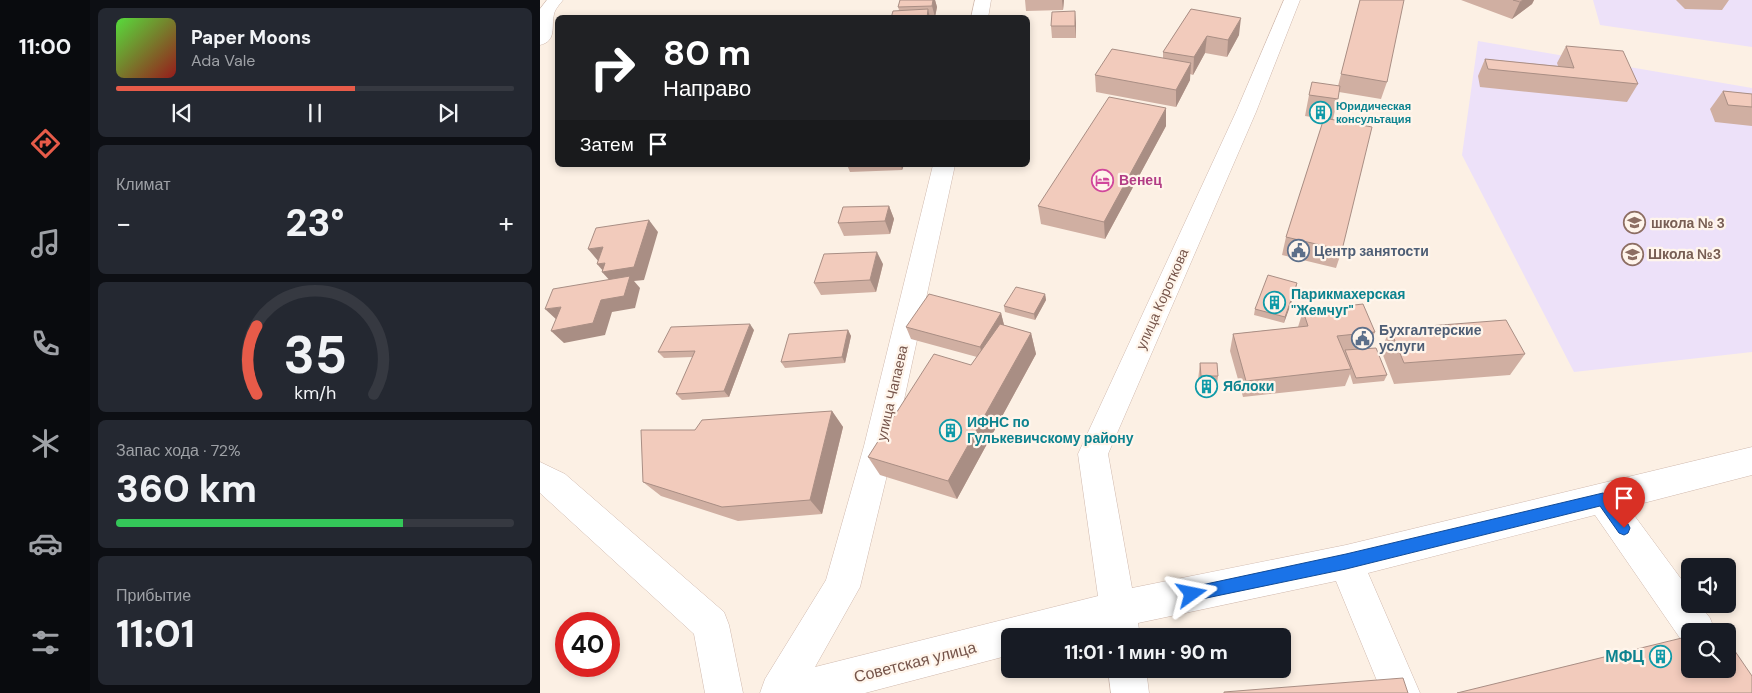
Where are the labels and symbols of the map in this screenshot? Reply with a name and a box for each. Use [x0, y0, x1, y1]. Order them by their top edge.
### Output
place label: Юридическая консультация [1336, 99, 1411, 126]
building icon: Юридическая консультация [1308, 100, 1332, 124]
hotel icon: Венец [1091, 168, 1115, 192]
place label: Венец [1119, 171, 1162, 189]
school or university icon: школа № 3 [1623, 211, 1647, 235]
place label: школа № 3 [1651, 214, 1725, 232]
public building icon: Центр занятости [1286, 239, 1310, 263]
place label: Центр занятости [1314, 242, 1429, 260]
school or university icon: Школа №3 [1620, 242, 1644, 266]
street label: улица Короткова [1132, 245, 1192, 352]
place label: Школа №3 [1648, 245, 1721, 263]
place label: Парикмахерская "Жемчуг" [1291, 285, 1406, 319]
building icon: Парикмахерская "Жемчуг" [1263, 290, 1287, 314]
place label: Бухгалтерские услуги [1379, 321, 1482, 355]
public building icon: Бухгалтерские услуги [1351, 326, 1375, 350]
street label: улица Чапаева [872, 343, 912, 443]
building icon: Яблоки [1195, 374, 1219, 398]
place label: Яблоки [1223, 377, 1274, 395]
place label: ИФНС по Гулькевичскому району [967, 413, 1134, 447]
building icon: ИФНС по Гулькевичскому району [939, 418, 963, 442]
pin [1603, 477, 1645, 528]
position arrow [1165, 567, 1217, 619]
speed limit sign: 40 [555, 612, 620, 677]
street label: Советская улица [852, 637, 978, 687]
building icon: МФЦ [1648, 644, 1672, 668]
place label: МФЦ [1605, 646, 1644, 667]

